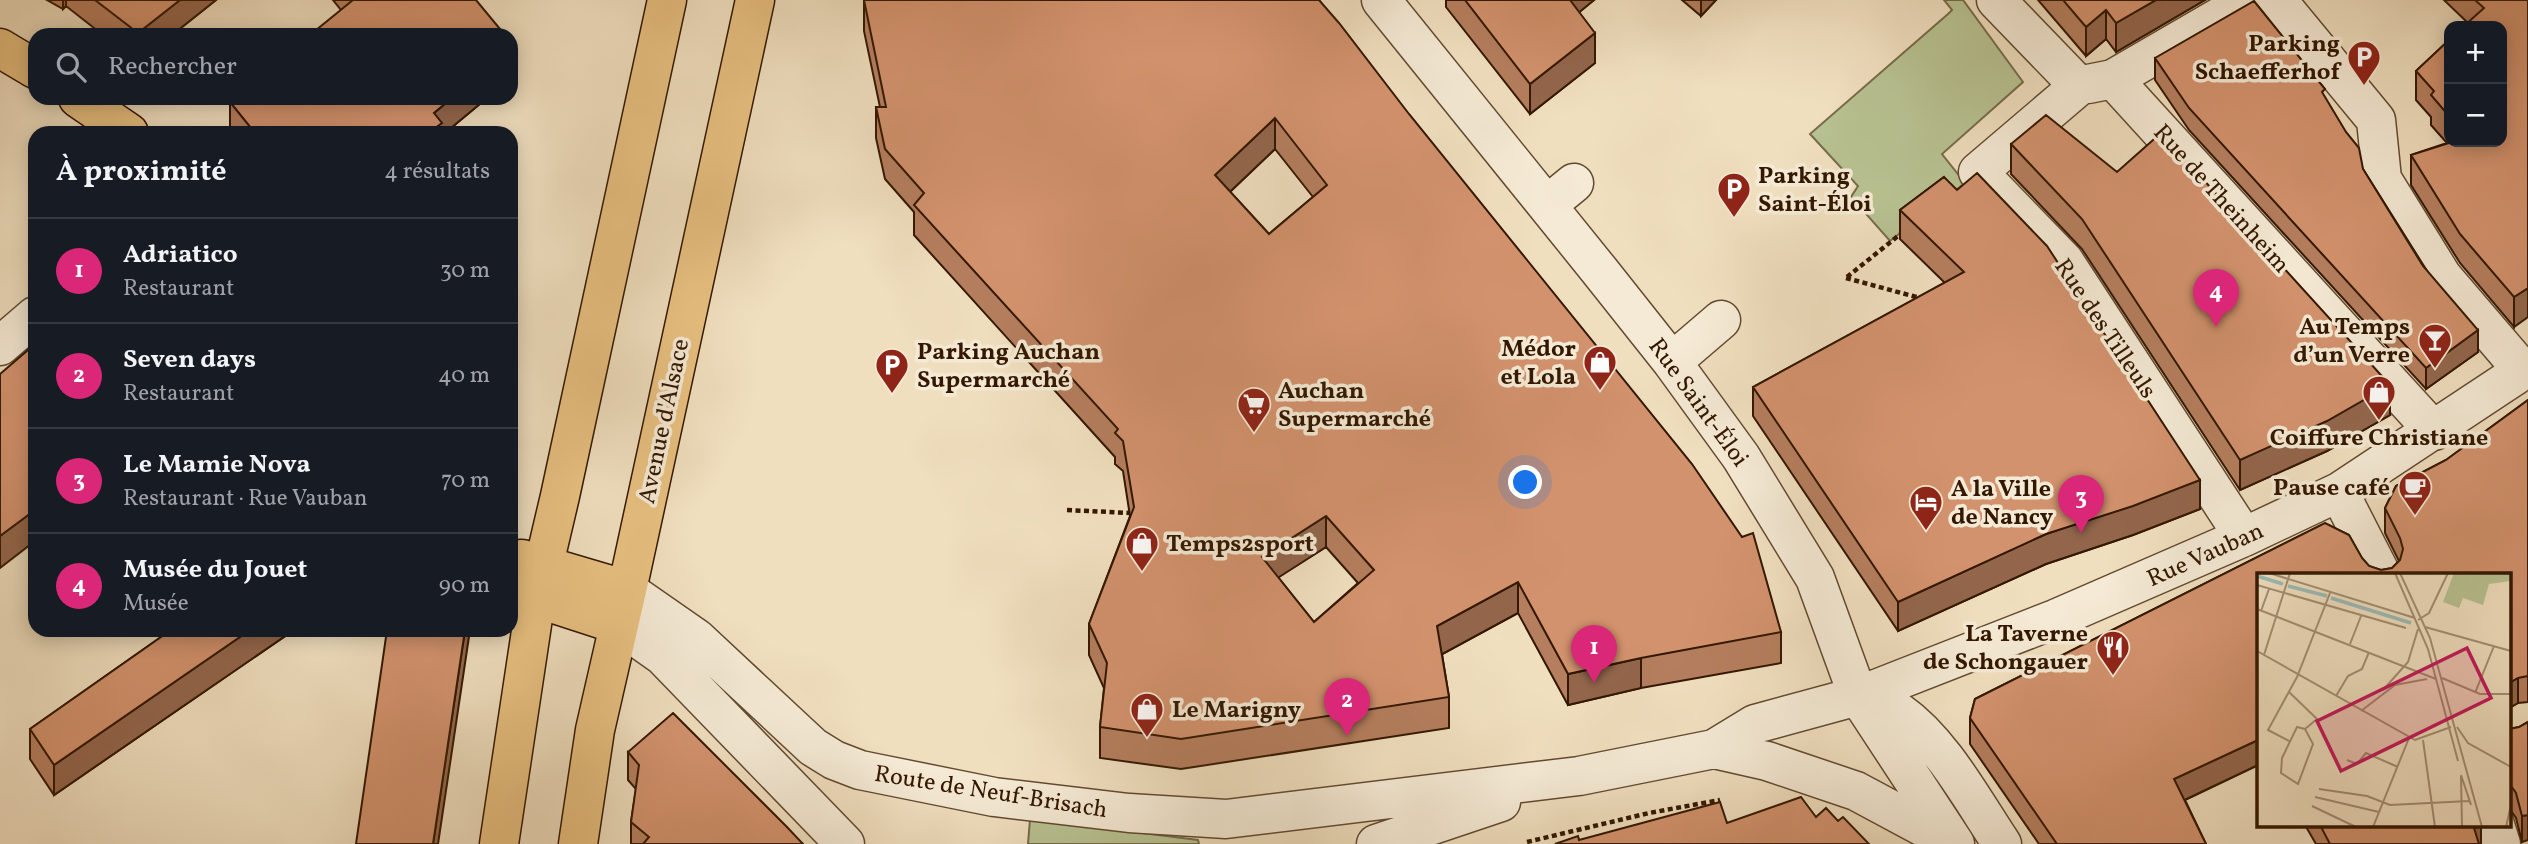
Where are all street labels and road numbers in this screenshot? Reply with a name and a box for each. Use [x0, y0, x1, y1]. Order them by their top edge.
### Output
street label: Rue de Theinheim [2144, 117, 2297, 281]
street label: Rue des Tilleuls [2045, 252, 2164, 406]
street label: Rue Saint-Éloi [1639, 332, 1756, 475]
street label: Avenue d'Alsace [631, 336, 699, 507]
street label: Rue Vauban [2142, 515, 2270, 597]
street label: Route de Neuf-Brisach [872, 758, 1110, 828]

